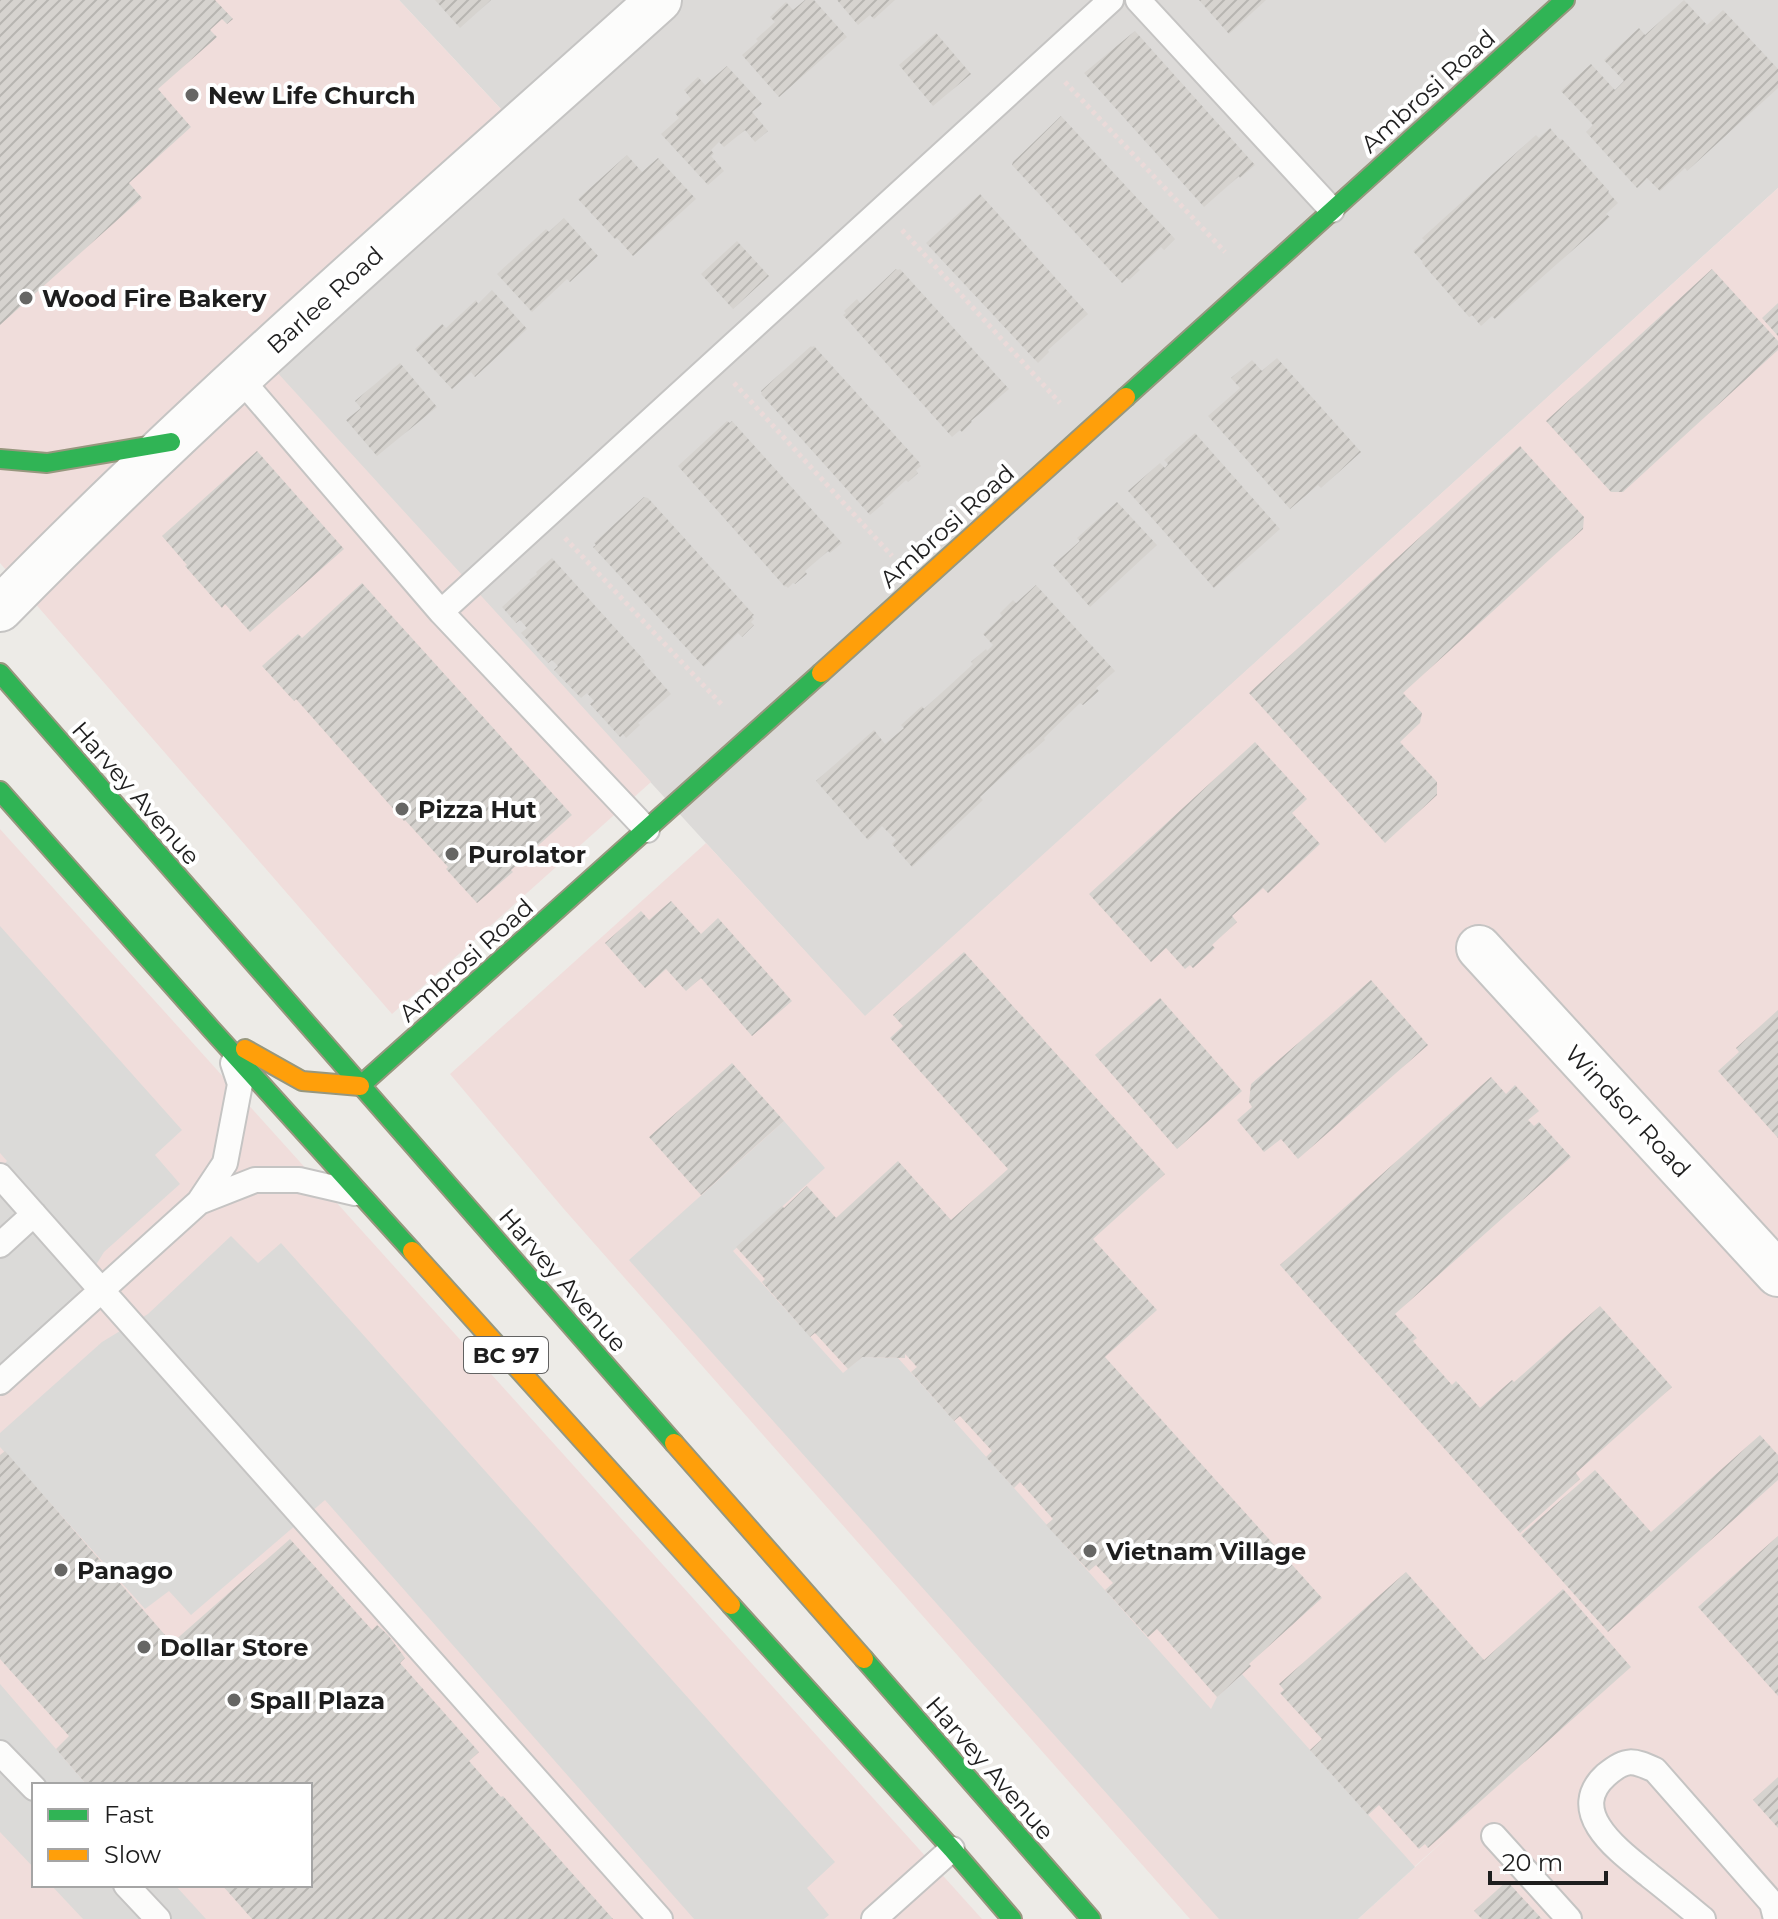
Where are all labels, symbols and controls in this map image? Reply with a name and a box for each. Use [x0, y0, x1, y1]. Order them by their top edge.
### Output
street label: Ambrosi Road [1355, 23, 1501, 159]
place label: New Life Church [208, 81, 416, 110]
marker: New Life Church [183, 86, 201, 104]
street label: Barlee Road [261, 240, 389, 360]
place label: Wood Fire Bakery [42, 284, 267, 313]
marker: Wood Fire Bakery [17, 289, 35, 307]
street label: Ambrosi Road [874, 458, 1020, 594]
street label: Harvey Avenue [66, 715, 206, 871]
place label: Pizza Hut [418, 795, 537, 824]
marker: Pizza Hut [393, 800, 411, 818]
place label: Purolator [468, 840, 586, 869]
marker: Purolator [443, 845, 461, 863]
street label: Ambrosi Road [393, 892, 539, 1028]
street label: Windsor Road [1559, 1039, 1697, 1183]
street label: Harvey Avenue [493, 1202, 633, 1358]
road number: BC 97 [464, 1337, 548, 1373]
place label: Vietnam Village [1105, 1537, 1306, 1566]
marker: Vietnam Village [1081, 1542, 1099, 1560]
place label: Panago [77, 1556, 173, 1585]
marker: Panago [52, 1561, 70, 1579]
place label: Dollar Store [160, 1633, 308, 1662]
marker: Dollar Store [135, 1638, 153, 1656]
place label: Spall Plaza [250, 1686, 385, 1715]
street label: Harvey Avenue [920, 1690, 1060, 1846]
marker: Spall Plaza [225, 1691, 243, 1709]
legend [32, 1783, 312, 1887]
text: Fast [104, 1800, 155, 1829]
scale bar [1490, 1835, 1606, 1885]
text: Slow [104, 1840, 161, 1869]
text: 20 m [1502, 1848, 1563, 1877]

